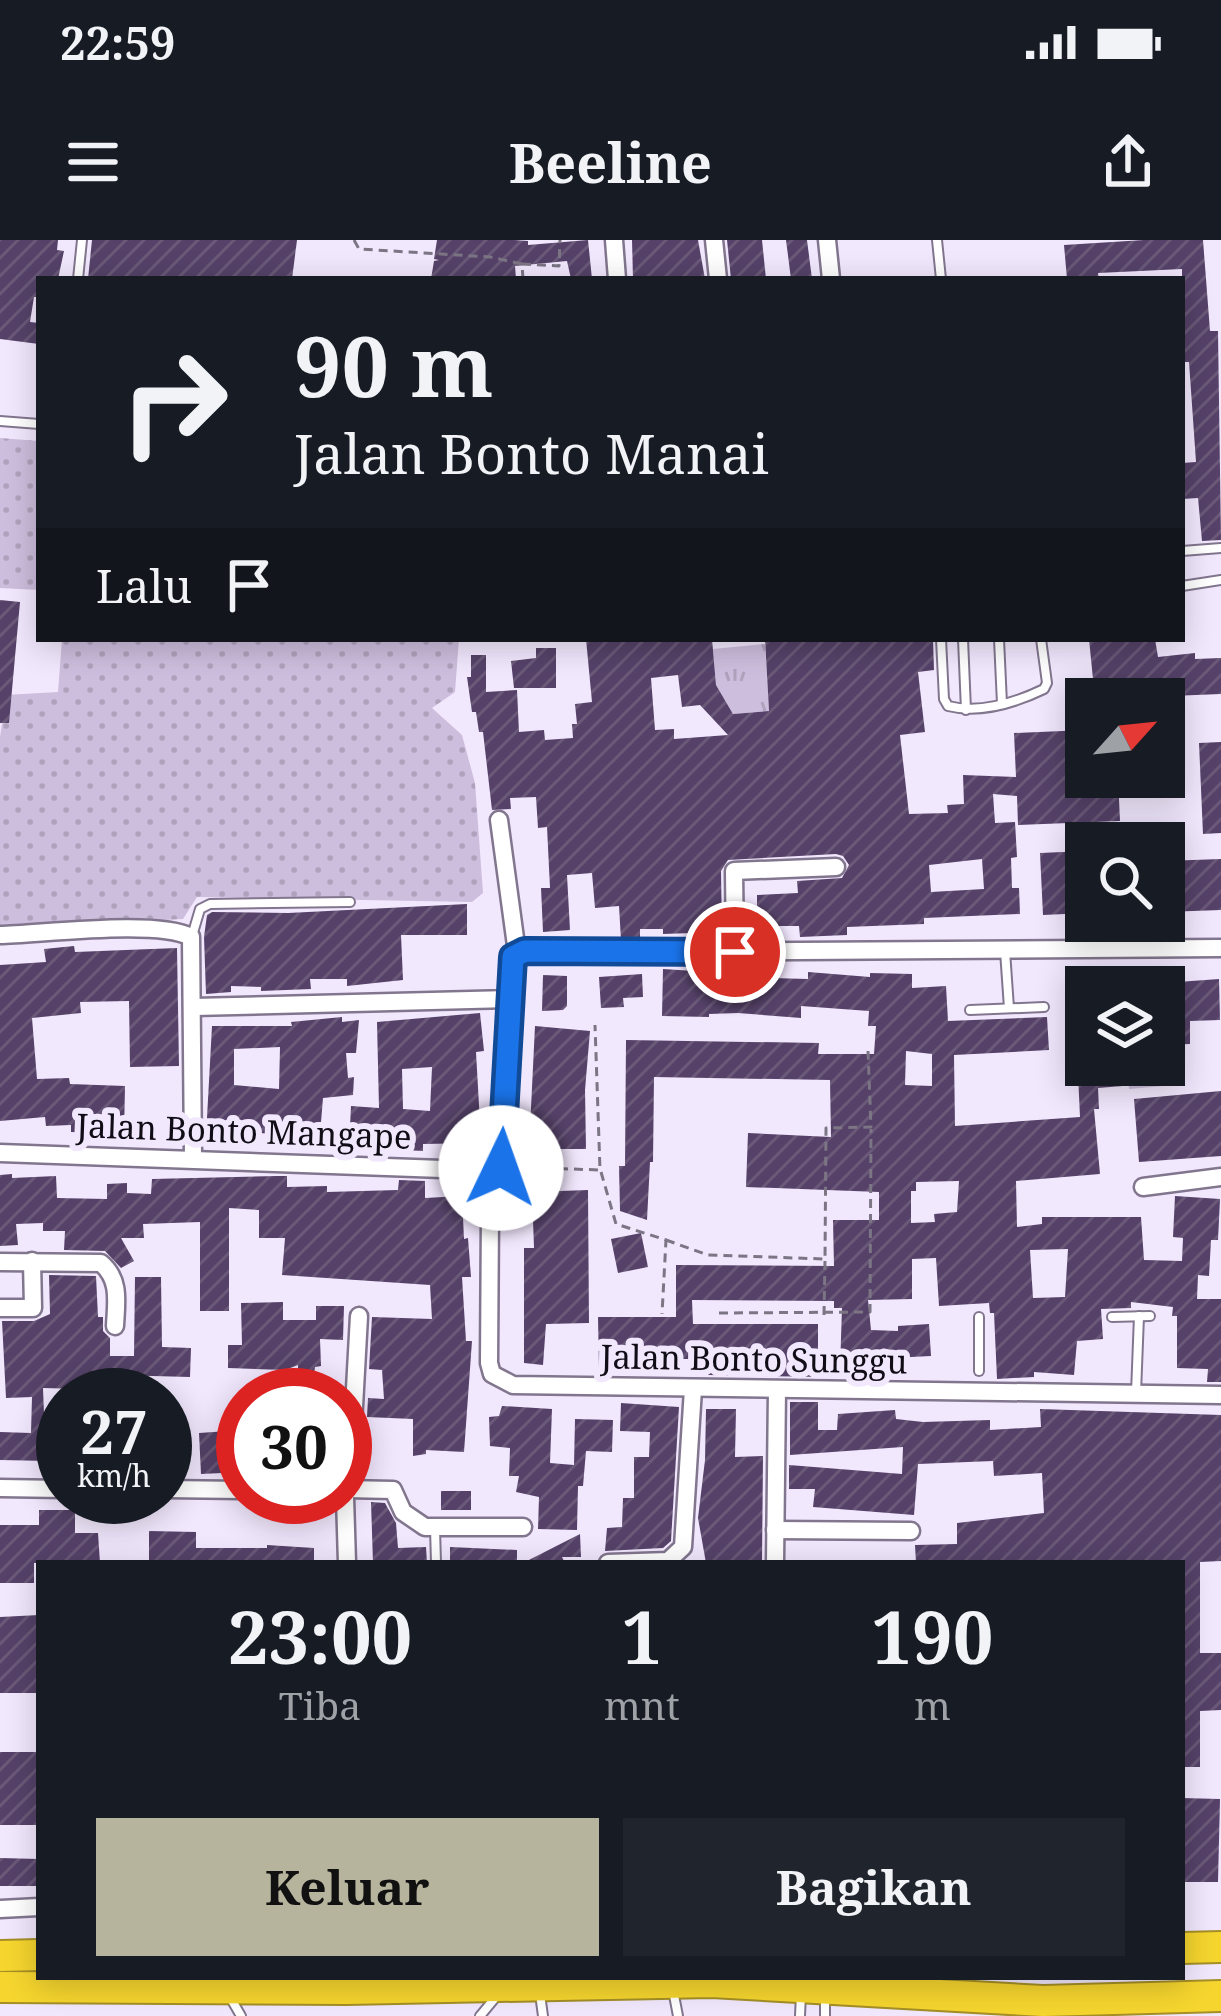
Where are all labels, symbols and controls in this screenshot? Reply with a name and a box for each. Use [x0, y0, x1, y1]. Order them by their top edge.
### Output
text: 22:59 [60, 12, 175, 73]
text: Beeline [509, 125, 712, 199]
icon: menu [60, 129, 126, 195]
icon: share [1095, 129, 1161, 195]
text: 90 m [294, 307, 494, 422]
icon: right [96, 324, 252, 480]
text: Jalan Bonto Manai [294, 416, 769, 490]
icon: arrive [216, 552, 282, 618]
text: Lalu [96, 555, 192, 616]
north arrow [1065, 678, 1185, 798]
map controls [1065, 678, 1185, 1086]
button: search [1065, 822, 1185, 942]
pin [684, 901, 786, 1003]
icon: arrive [702, 919, 768, 985]
button: layers [1065, 966, 1185, 1086]
street label: Jalan Bonto Mangape [75, 1102, 412, 1159]
position arrow [438, 1105, 564, 1231]
street label: Jalan Bonto Sunggu [599, 1333, 908, 1384]
speed limit sign: 30 [216, 1368, 372, 1524]
text: 27 [80, 1390, 148, 1472]
text: km/h [77, 1455, 151, 1496]
text: 23:00 [228, 1587, 412, 1685]
text: 1 [621, 1587, 662, 1685]
text: 190 [871, 1587, 993, 1685]
text: Tiba [279, 1678, 361, 1731]
text: mnt [604, 1678, 680, 1731]
text: m [914, 1678, 951, 1731]
button: Keluar [96, 1818, 599, 1956]
button: Bagikan [623, 1818, 1125, 1956]

